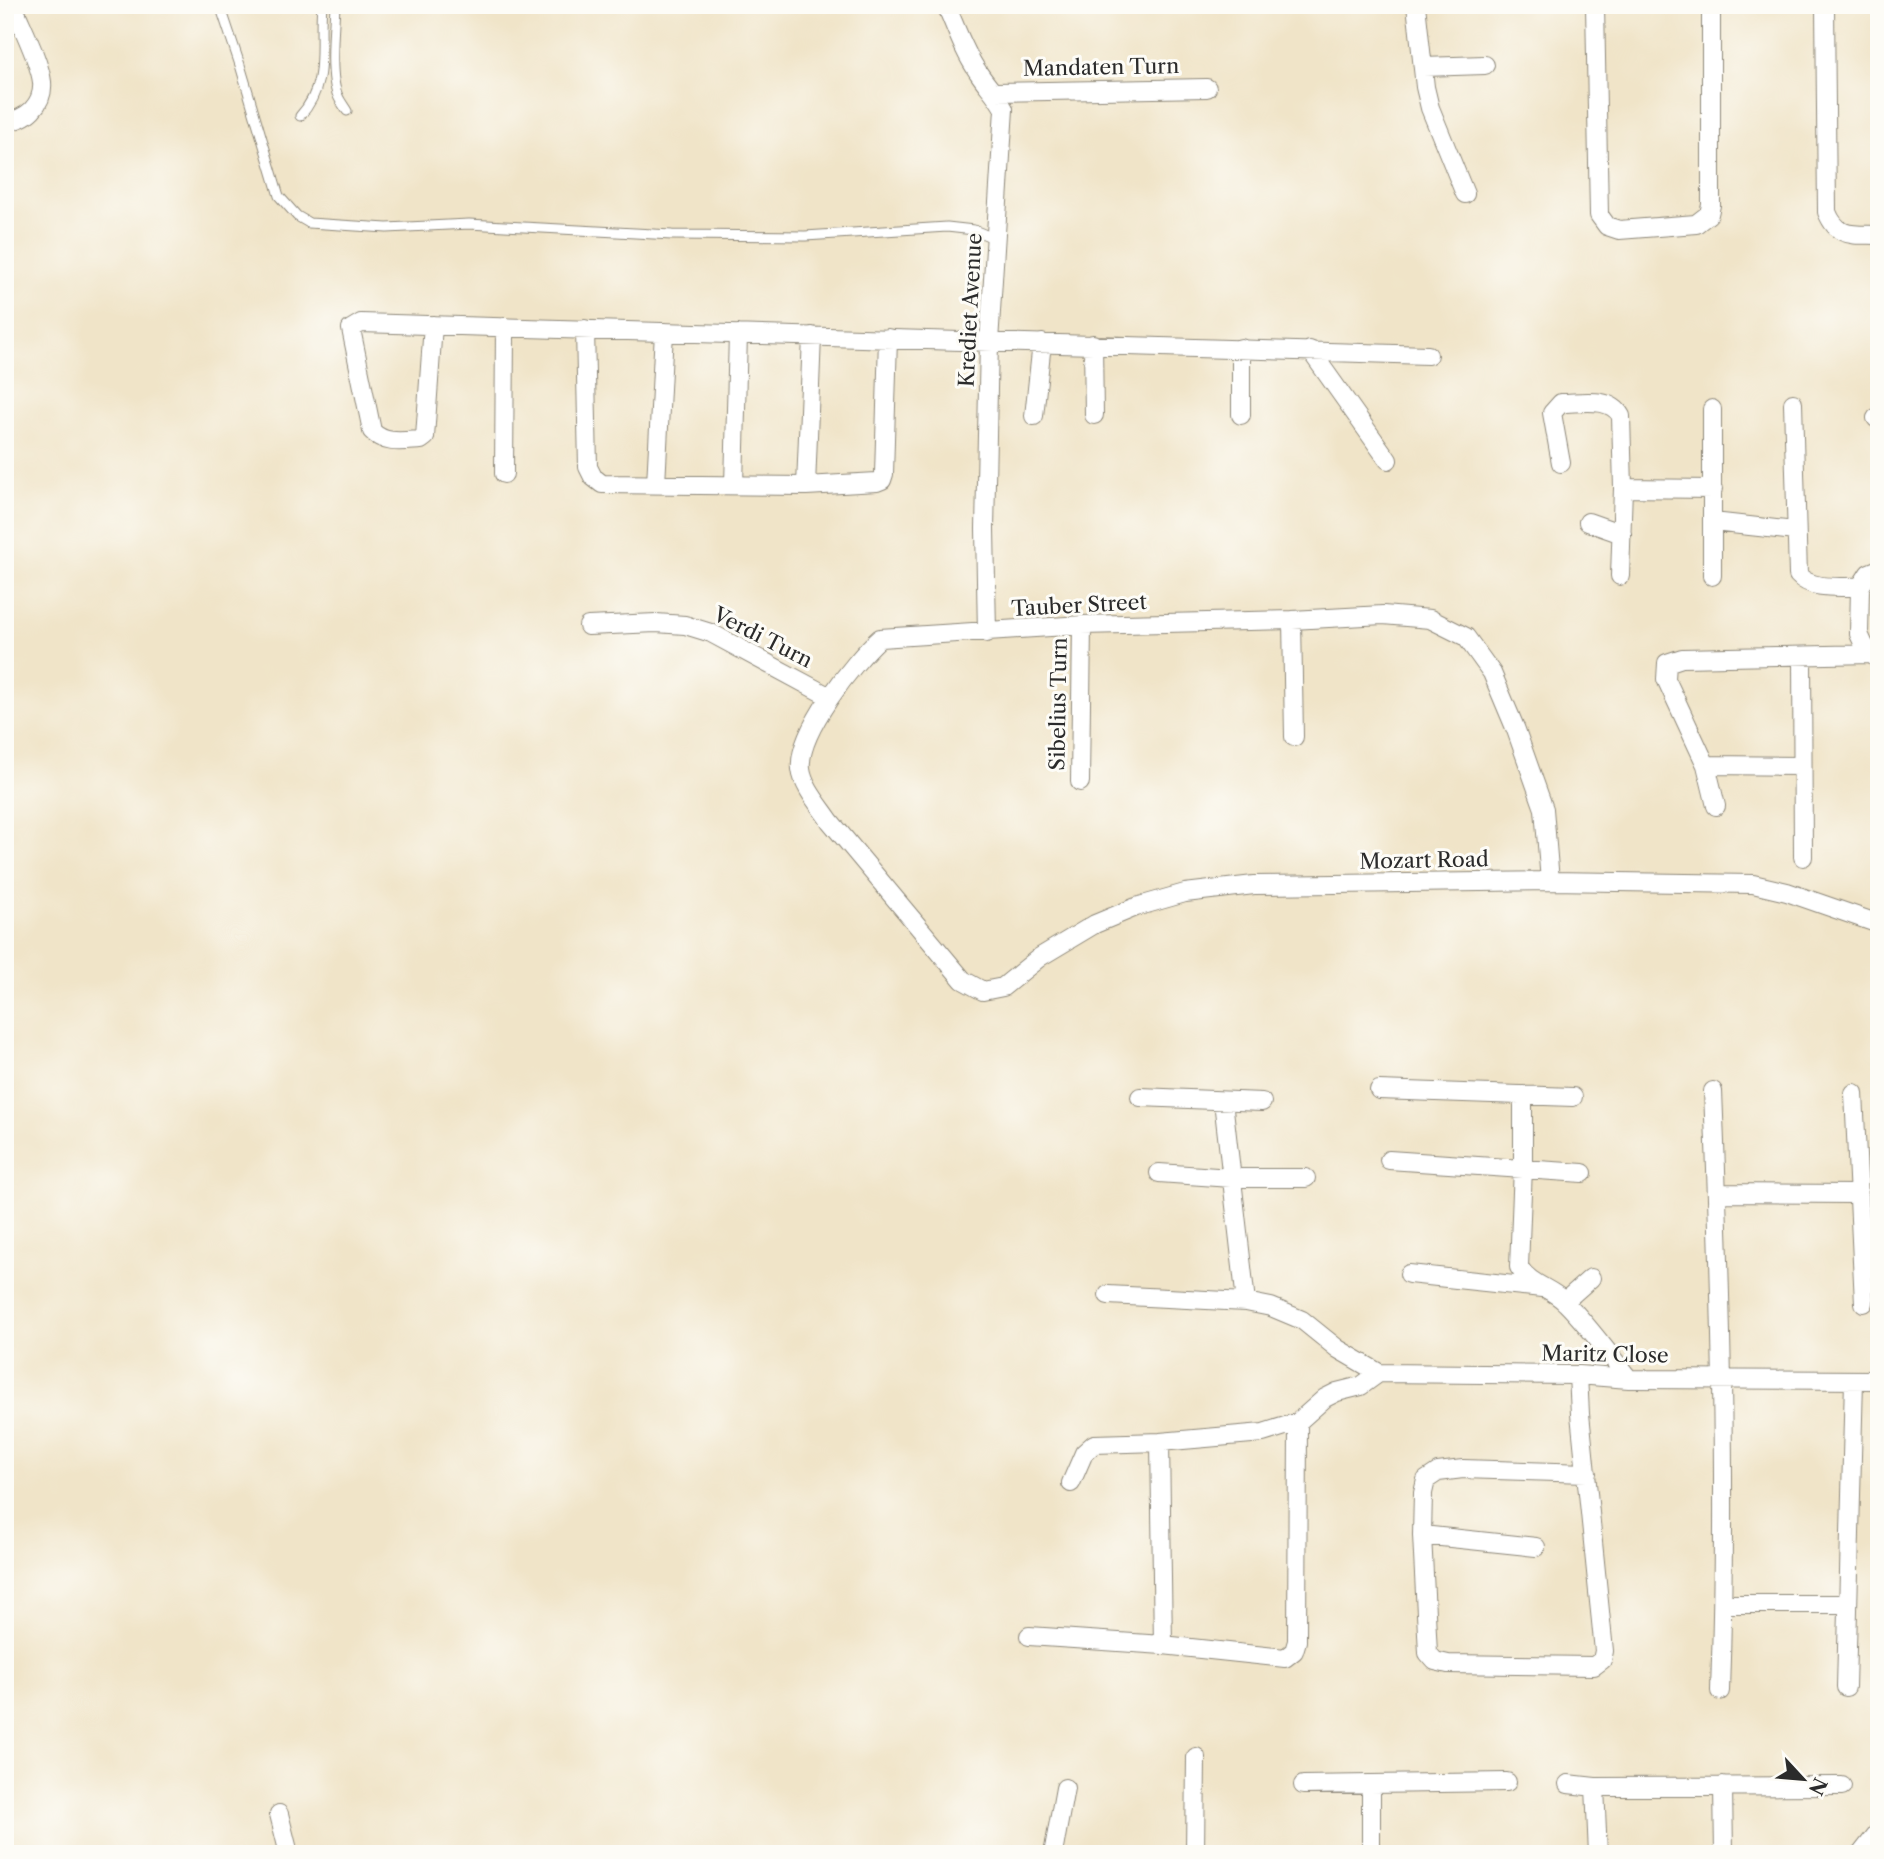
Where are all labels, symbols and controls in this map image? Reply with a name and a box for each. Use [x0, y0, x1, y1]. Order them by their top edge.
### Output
street label: Mandaten Turn [1023, 53, 1179, 81]
street label: Krediet Avenue [953, 232, 987, 388]
street label: Tauber Street [1011, 589, 1148, 621]
street label: Verdi Turn [708, 601, 817, 673]
street label: Sibelius Turn [1044, 637, 1072, 771]
street label: Mozart Road [1359, 846, 1489, 874]
street label: Maritz Close [1541, 1340, 1669, 1368]
north arrow [1769, 1744, 1839, 1814]
text: N [1804, 1774, 1832, 1799]

